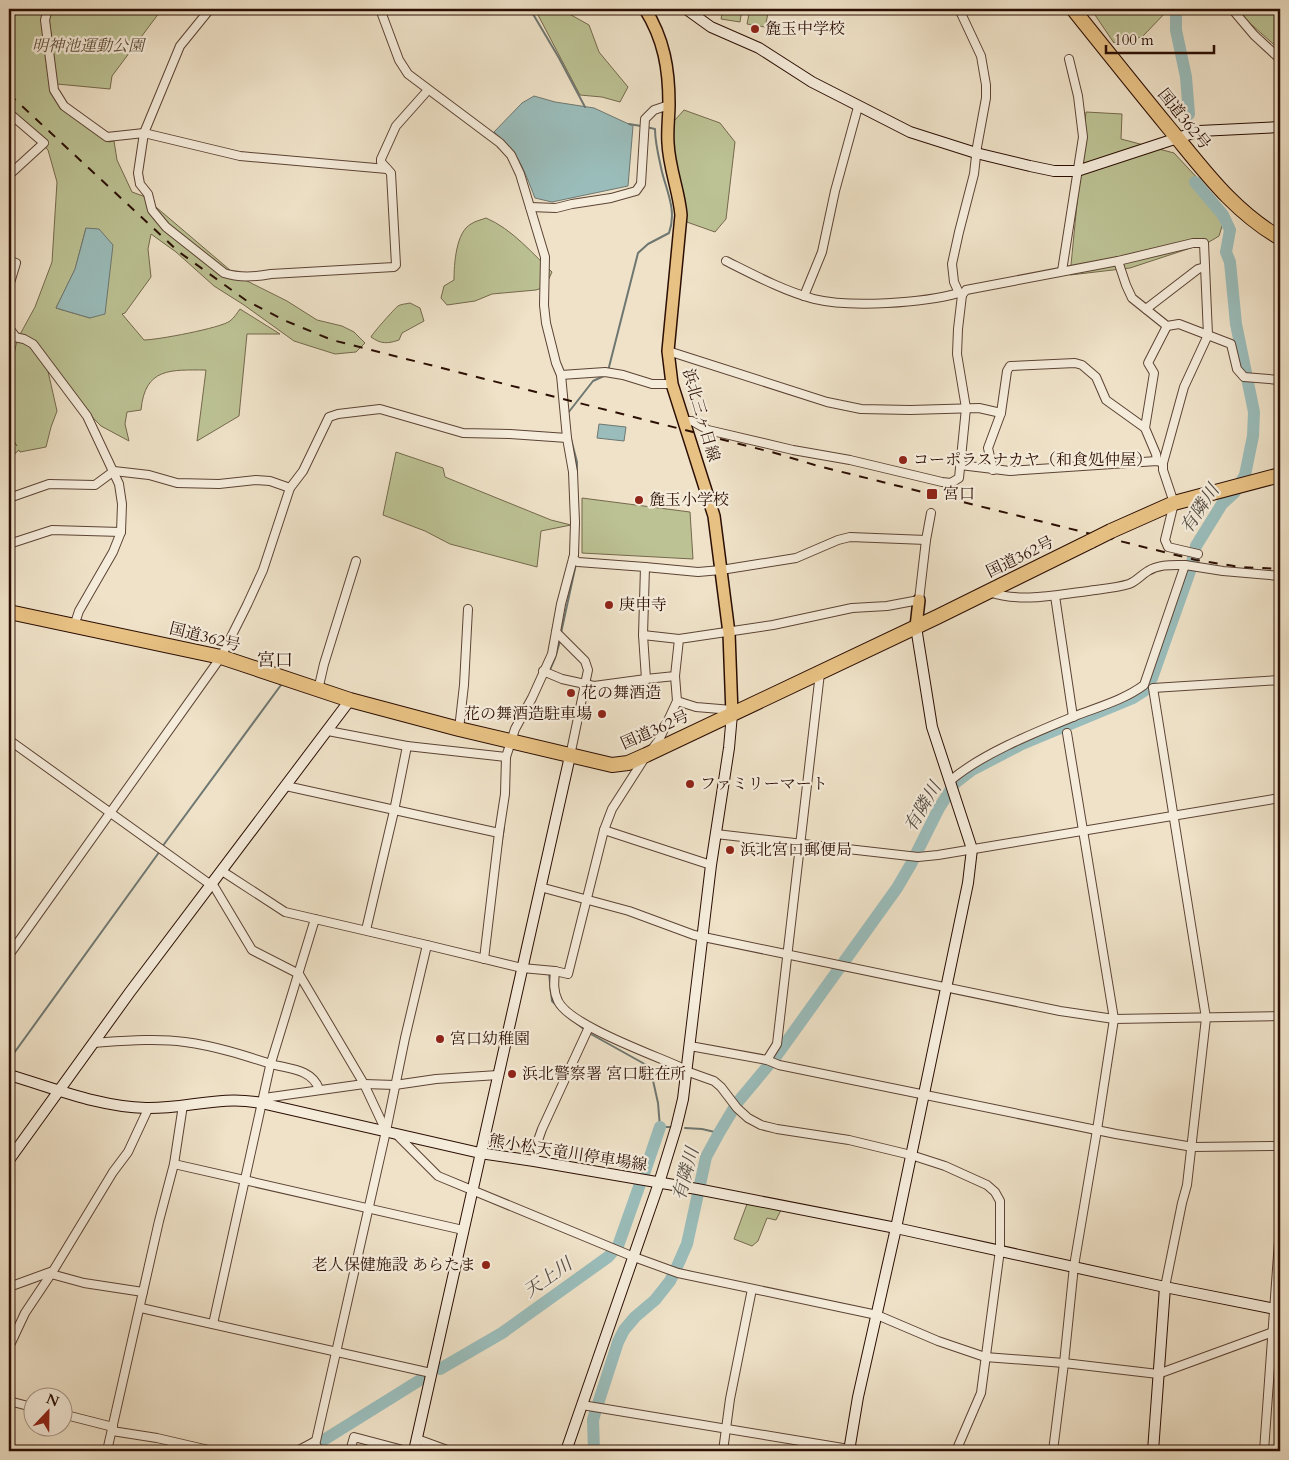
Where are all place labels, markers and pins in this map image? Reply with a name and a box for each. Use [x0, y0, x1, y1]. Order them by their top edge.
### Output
place label: 麁玉中学校 [765, 18, 845, 40]
marker: 麁玉中学校 [749, 23, 761, 35]
place label: コーポラスナカヤ（和食処仲屋） [913, 449, 1152, 471]
marker: コーポラスナカヤ（和食処仲屋） [897, 454, 909, 466]
place label: 宮口 [943, 483, 975, 505]
marker: 宮口 [925, 487, 939, 501]
place label: 麁玉小学校 [649, 489, 729, 511]
marker: 麁玉小学校 [633, 494, 645, 506]
place label: 庚申寺 [619, 594, 667, 616]
marker: 庚申寺 [603, 599, 615, 611]
place label: 花の舞酒造 [581, 682, 661, 704]
marker: 花の舞酒造 [565, 687, 577, 699]
place label: 花の舞酒造駐車場 [464, 703, 592, 725]
marker: 花の舞酒造駐車場 [596, 708, 608, 720]
place label: ファミリーマート [700, 773, 828, 795]
marker: ファミリーマート [684, 778, 696, 790]
place label: 浜北宮口郵便局 [740, 839, 852, 861]
marker: 浜北宮口郵便局 [724, 844, 736, 856]
place label: 宮口幼稚園 [450, 1028, 530, 1050]
marker: 宮口幼稚園 [434, 1033, 446, 1045]
place label: 浜北警察署 宮口駐在所 [522, 1063, 686, 1085]
marker: 浜北警察署 宮口駐在所 [506, 1068, 518, 1080]
place label: 老人保健施設 あらたま [312, 1254, 476, 1276]
marker: 老人保健施設 あらたま [480, 1259, 492, 1271]

